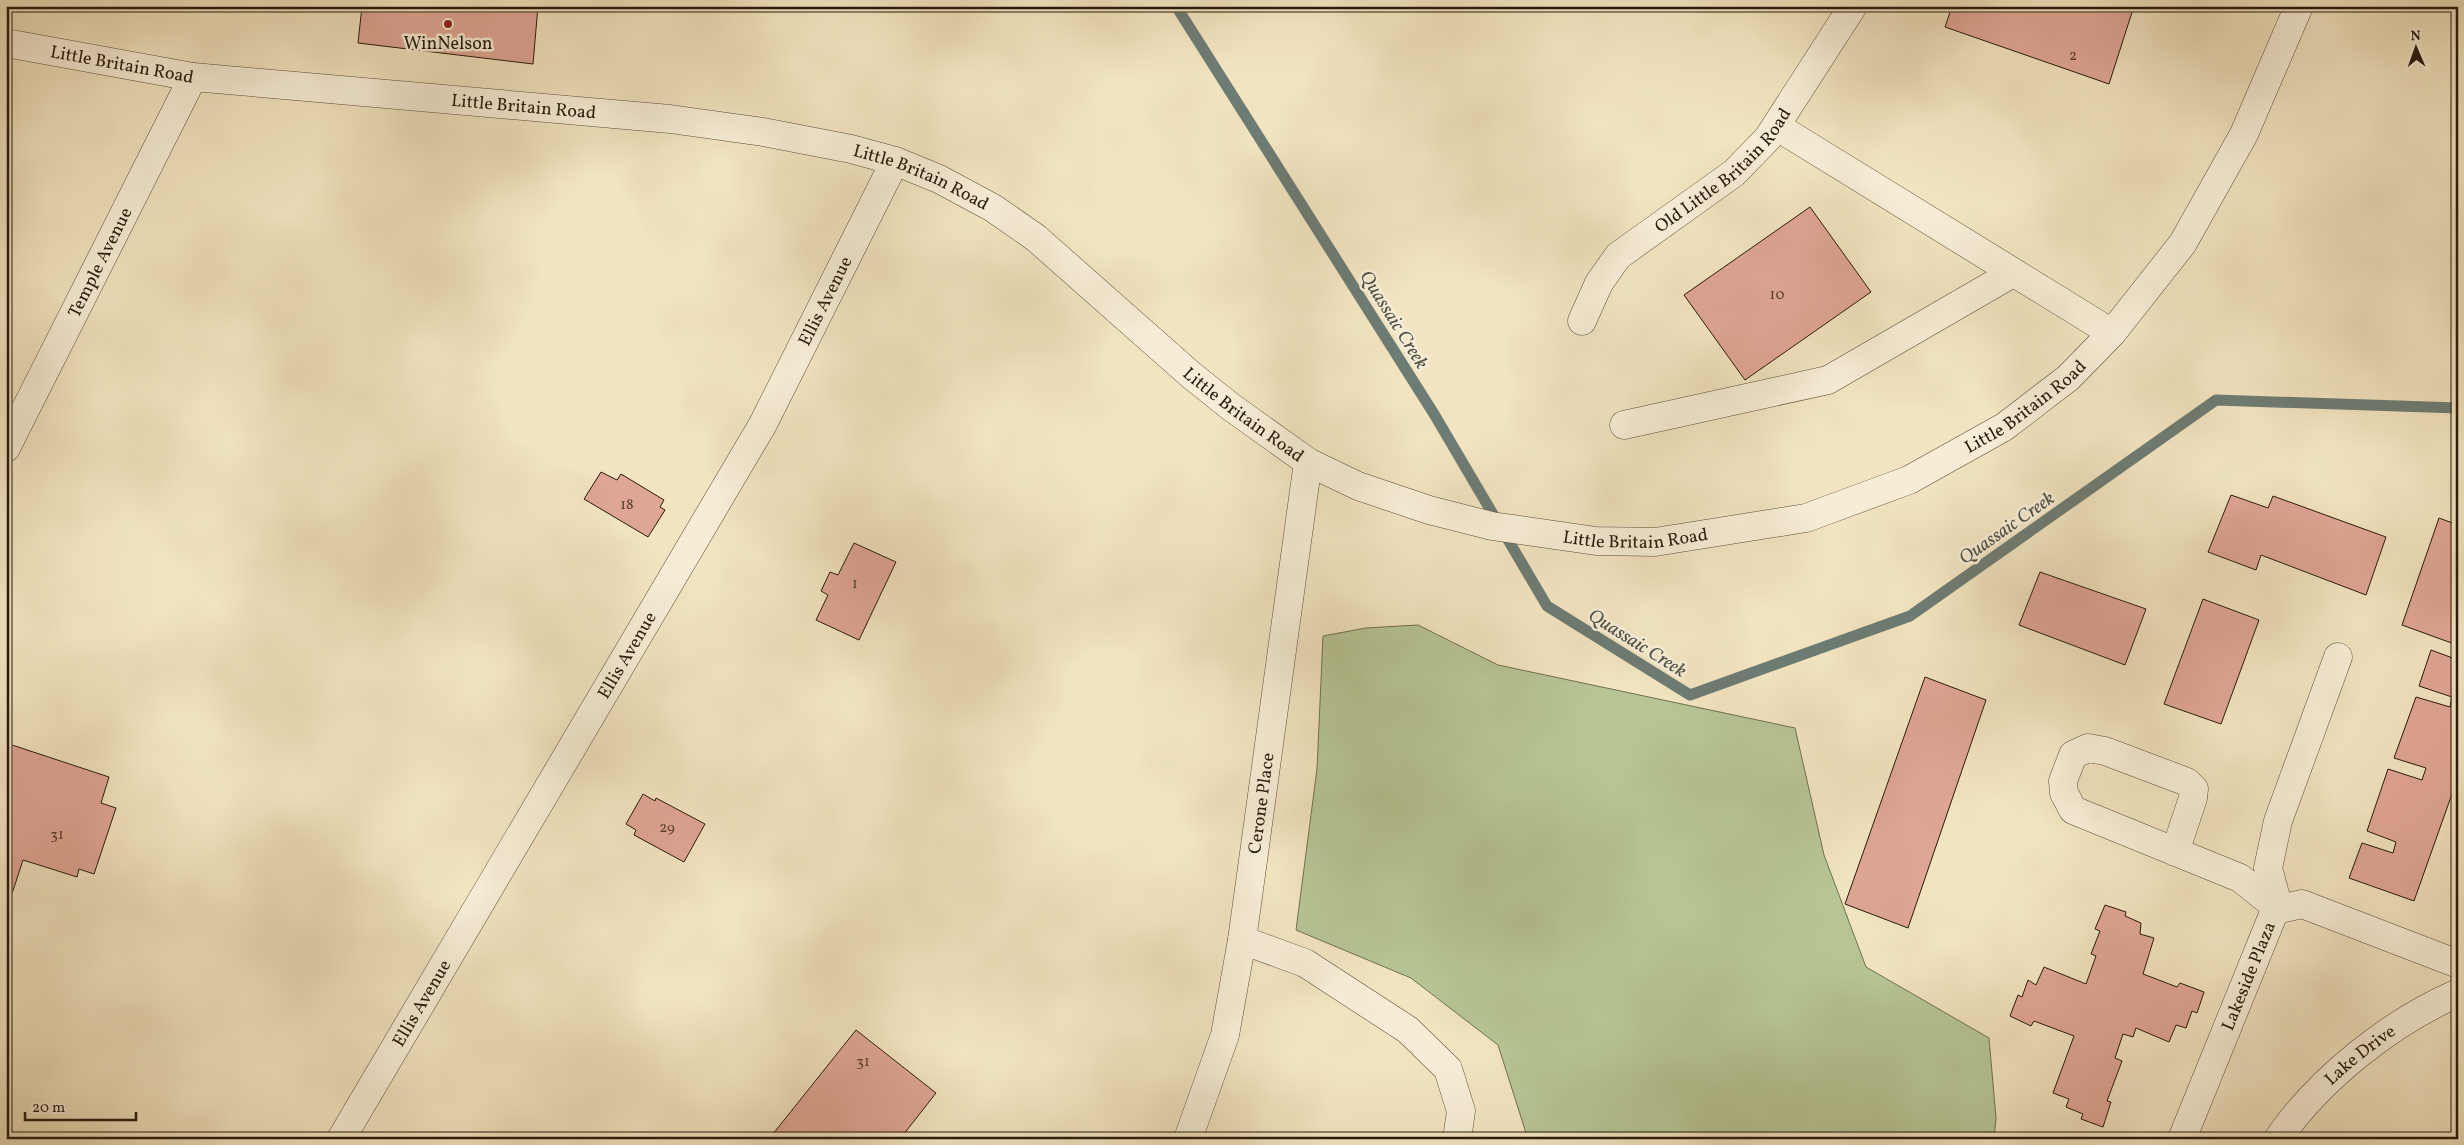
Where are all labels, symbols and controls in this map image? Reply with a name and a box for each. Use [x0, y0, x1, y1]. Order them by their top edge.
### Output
marker: WinNelson [442, 18, 454, 30]
north arrow [2392, 22, 2442, 72]
text: N [2410, 27, 2421, 46]
place label: WinNelson [404, 32, 493, 57]
street label: Little Britain Road [48, 40, 196, 91]
house number: 2 [2069, 46, 2077, 67]
street label: Little Britain Road [450, 89, 597, 126]
street label: Old Little Britain Road [1650, 104, 1798, 240]
street label: Little Britain Road [850, 139, 993, 217]
street label: Temple Avenue [63, 204, 139, 322]
street label: Ellis Avenue [793, 252, 859, 351]
water label: Quassaic Creek [1353, 266, 1434, 375]
house number: 10 [1770, 285, 1784, 306]
street label: Little Britain Road [1960, 355, 2093, 461]
street label: Little Britain Road [1177, 362, 1308, 469]
water label: Quassaic Creek [1954, 486, 2061, 571]
house number: 18 [620, 495, 634, 516]
street label: Little Britain Road [1561, 523, 1710, 556]
house number: 1 [852, 574, 858, 595]
water label: Quassaic Creek [1583, 603, 1691, 684]
street label: Ellis Avenue [592, 608, 663, 704]
street label: Cerone Place [1243, 751, 1282, 856]
house number: 29 [659, 818, 675, 839]
house number: 31 [50, 825, 64, 846]
street label: Lakeside Plaza [2216, 918, 2283, 1035]
street label: Ellis Avenue [387, 955, 458, 1052]
street label: Lake Drive [2320, 1020, 2401, 1092]
house number: 31 [856, 1052, 870, 1073]
scale bar [25, 1090, 136, 1122]
text: 20 m [32, 1098, 65, 1119]

